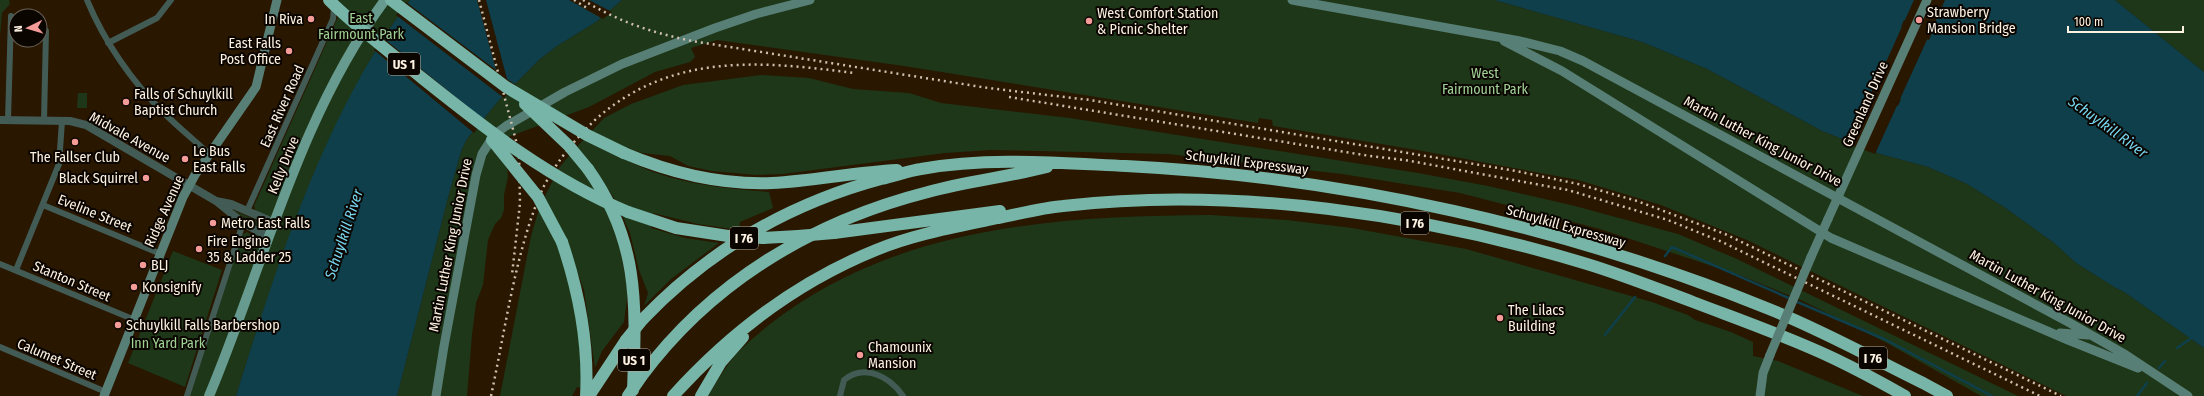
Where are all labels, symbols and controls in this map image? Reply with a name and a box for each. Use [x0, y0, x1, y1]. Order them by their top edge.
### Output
place label: Strawberry Mansion Bridge [1927, 4, 2016, 37]
place label: West Comfort Station & Picnic Shelter [1097, 5, 1218, 38]
north arrow [8, 8, 48, 48]
scale bar [2068, 8, 2183, 34]
park label: East Fairmount Park [318, 10, 405, 43]
place label: In Riva [265, 11, 303, 28]
marker: In Riva [306, 14, 316, 24]
marker: Strawberry Mansion Bridge [1914, 15, 1924, 25]
text: 100 m [2074, 15, 2103, 29]
marker: West Comfort Station & Picnic Shelter [1084, 16, 1094, 26]
text: N [12, 25, 25, 33]
place label: East Falls Post Office [220, 35, 281, 68]
marker: East Falls Post Office [284, 46, 294, 56]
road number: US 1 [388, 53, 420, 75]
street label: Greenland Drive [1839, 59, 1892, 150]
street label: East River Road [257, 62, 308, 150]
park label: West Fairmount Park [1442, 65, 1529, 98]
place label: Falls of Schuylkill Baptist Church [134, 86, 233, 119]
water label: Schuylkill River [2064, 92, 2152, 162]
street label: Martin Luther King Junior Drive [1681, 93, 1845, 190]
marker: Falls of Schuylkill Baptist Church [121, 97, 131, 107]
street label: Midvale Avenue [86, 108, 173, 167]
street label: Kelly Drive [264, 134, 303, 196]
marker: The Fallser Club [70, 137, 80, 147]
place label: Le Bus East Falls [193, 143, 245, 176]
street label: Schuylkill Expressway [1185, 147, 1310, 179]
place label: The Fallser Club [30, 149, 120, 166]
marker: Le Bus East Falls [180, 154, 190, 164]
street label: Martin Luther King Junior Drive [425, 157, 476, 333]
place label: Black Squirrel [59, 170, 138, 187]
street label: Ridge Avenue [141, 172, 188, 250]
marker: Black Squirrel [141, 173, 151, 183]
water label: Schuylkill River [321, 186, 367, 282]
street label: Eveline Street [55, 191, 135, 236]
street label: Schuylkill Expressway [1504, 201, 1628, 252]
road number: I 76 [1401, 212, 1429, 234]
place label: Metro East Falls [221, 215, 310, 232]
marker: Metro East Falls [208, 218, 218, 228]
road number: I 76 [730, 227, 758, 249]
place label: Fire Engine 35 & Ladder 25 [207, 233, 291, 266]
marker: Fire Engine 35 & Ladder 25 [194, 244, 204, 254]
street label: Martin Luther King Junior Drive [1967, 246, 2129, 347]
place label: BLJ [151, 257, 168, 274]
street label: Stanton Street [31, 258, 113, 306]
marker: BLJ [138, 260, 148, 270]
place label: Konsignify [142, 279, 202, 296]
marker: Konsignify [129, 282, 139, 292]
place label: The Lilacs Building [1508, 302, 1564, 335]
marker: The Lilacs Building [1495, 313, 1505, 323]
place label: Schuylkill Falls Barbershop [126, 317, 280, 334]
marker: Schuylkill Falls Barbershop [113, 320, 123, 330]
street label: Calumet Street [15, 335, 99, 384]
park label: Inn Yard Park [131, 335, 206, 352]
place label: Chamounix Mansion [868, 339, 933, 372]
road number: I 76 [1859, 347, 1887, 369]
road number: US 1 [618, 349, 650, 371]
marker: Chamounix Mansion [855, 350, 865, 360]

